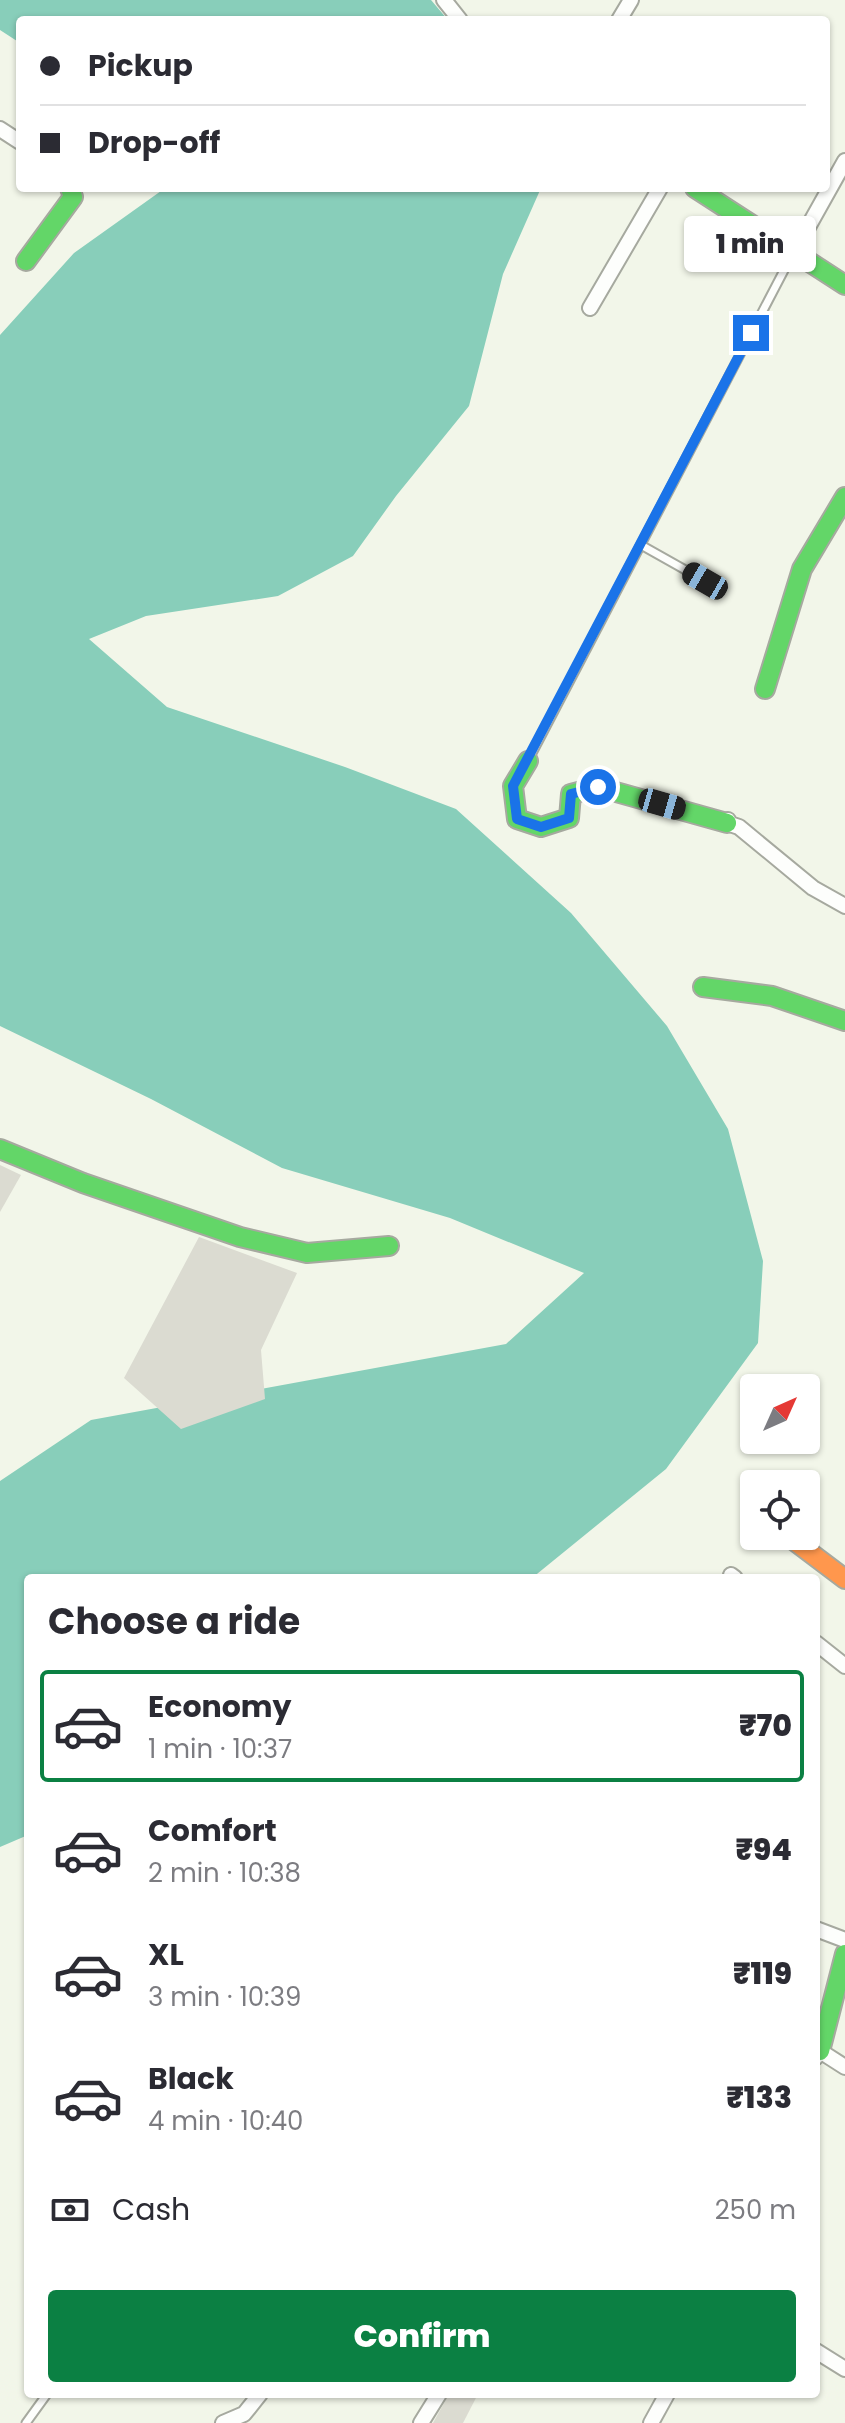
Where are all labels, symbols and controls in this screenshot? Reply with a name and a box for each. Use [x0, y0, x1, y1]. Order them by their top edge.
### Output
text: Pickup [88, 44, 193, 87]
text: Drop-off [88, 121, 220, 164]
callout: 1 min [685, 217, 817, 273]
text: 1 min [716, 226, 784, 262]
route end [733, 315, 769, 351]
car [678, 559, 732, 603]
route start [580, 769, 616, 805]
car [636, 786, 688, 822]
north arrow [740, 1374, 820, 1454]
map controls [740, 1374, 820, 1550]
button: locate [740, 1470, 820, 1550]
text: Choose a ride [48, 1596, 300, 1647]
text: Economy [148, 1685, 292, 1728]
icon: car [52, 1690, 124, 1762]
text: ₹70 [739, 1704, 792, 1747]
text: 1 min · 10:37 [148, 1731, 292, 1767]
text: Comfort [148, 1809, 277, 1852]
icon: car [52, 1814, 124, 1886]
text: ₹94 [735, 1828, 792, 1871]
text: 2 min · 10:38 [148, 1855, 301, 1891]
text: XL [148, 1933, 184, 1976]
icon: car [52, 1938, 124, 2010]
text: ₹119 [733, 1952, 792, 1995]
text: 3 min · 10:39 [148, 1979, 301, 2015]
text: Black [148, 2057, 234, 2100]
icon: car [52, 2062, 124, 2134]
text: ₹133 [726, 2076, 792, 2119]
text: 4 min · 10:40 [148, 2103, 303, 2139]
icon: cash [48, 2188, 92, 2232]
text: Cash [112, 2188, 190, 2231]
text: 250 m [715, 2192, 796, 2228]
button: Confirm [48, 2290, 796, 2382]

